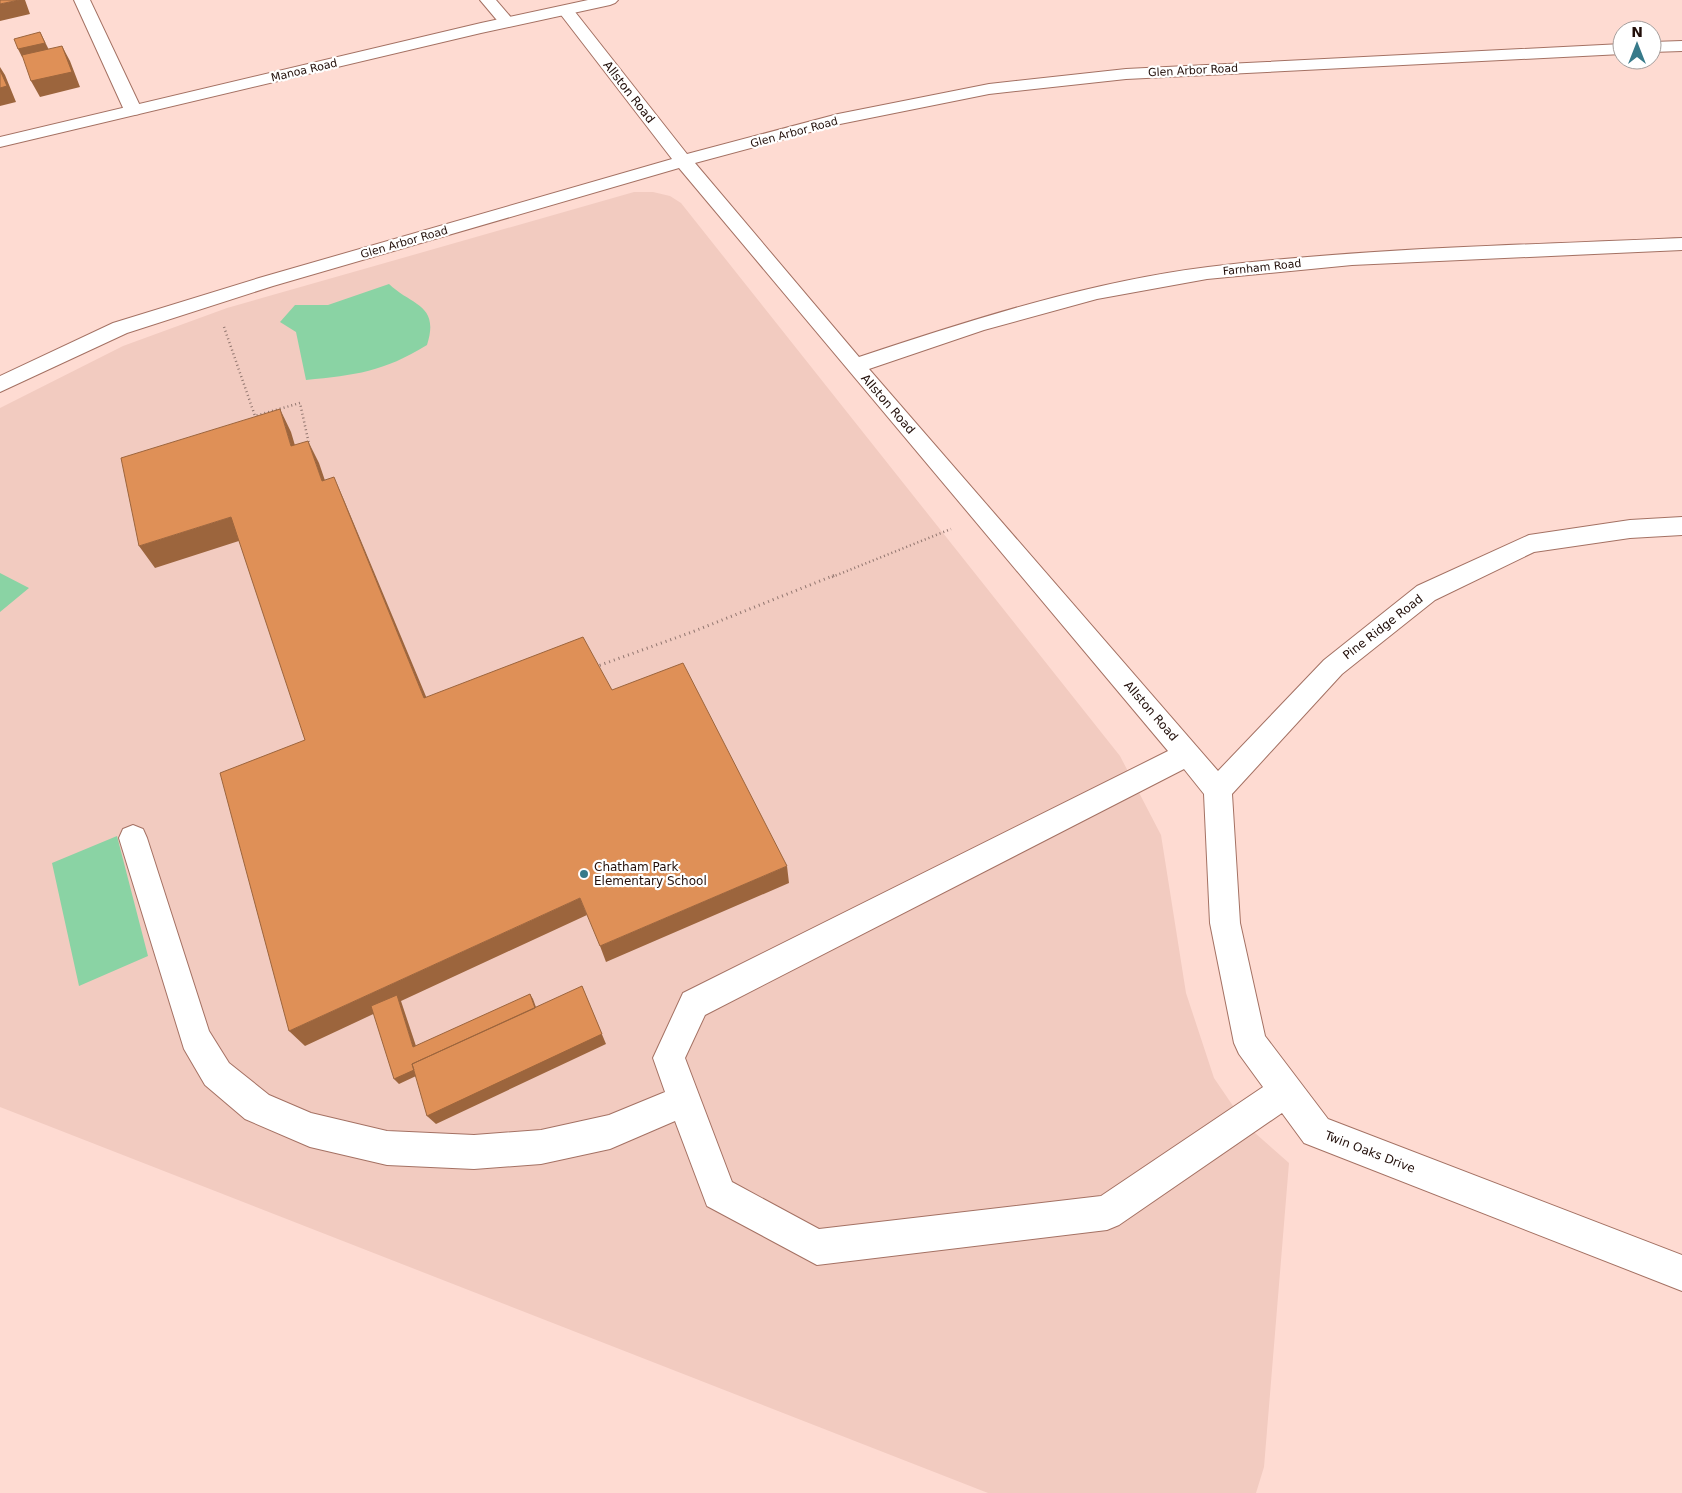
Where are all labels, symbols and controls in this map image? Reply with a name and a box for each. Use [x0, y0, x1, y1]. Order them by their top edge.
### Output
north arrow [1612, 20, 1662, 70]
text: N [1631, 24, 1643, 40]
street label: Manoa Road [270, 57, 339, 84]
street label: Allston Road [600, 58, 658, 126]
street label: Glen Arbor Road [1148, 62, 1238, 79]
street label: Glen Arbor Road [749, 115, 839, 150]
street label: Glen Arbor Road [359, 224, 449, 261]
street label: Farnham Road [1222, 257, 1302, 278]
street label: Allston Road [858, 371, 918, 437]
street label: Pine Ridge Road [1340, 592, 1426, 662]
street label: Allston Road [1121, 678, 1181, 744]
place label: Chatham Park Elementary School [594, 860, 707, 888]
marker: Chatham Park Elementary School [578, 868, 590, 880]
street label: Twin Oaks Drive [1322, 1128, 1417, 1176]

